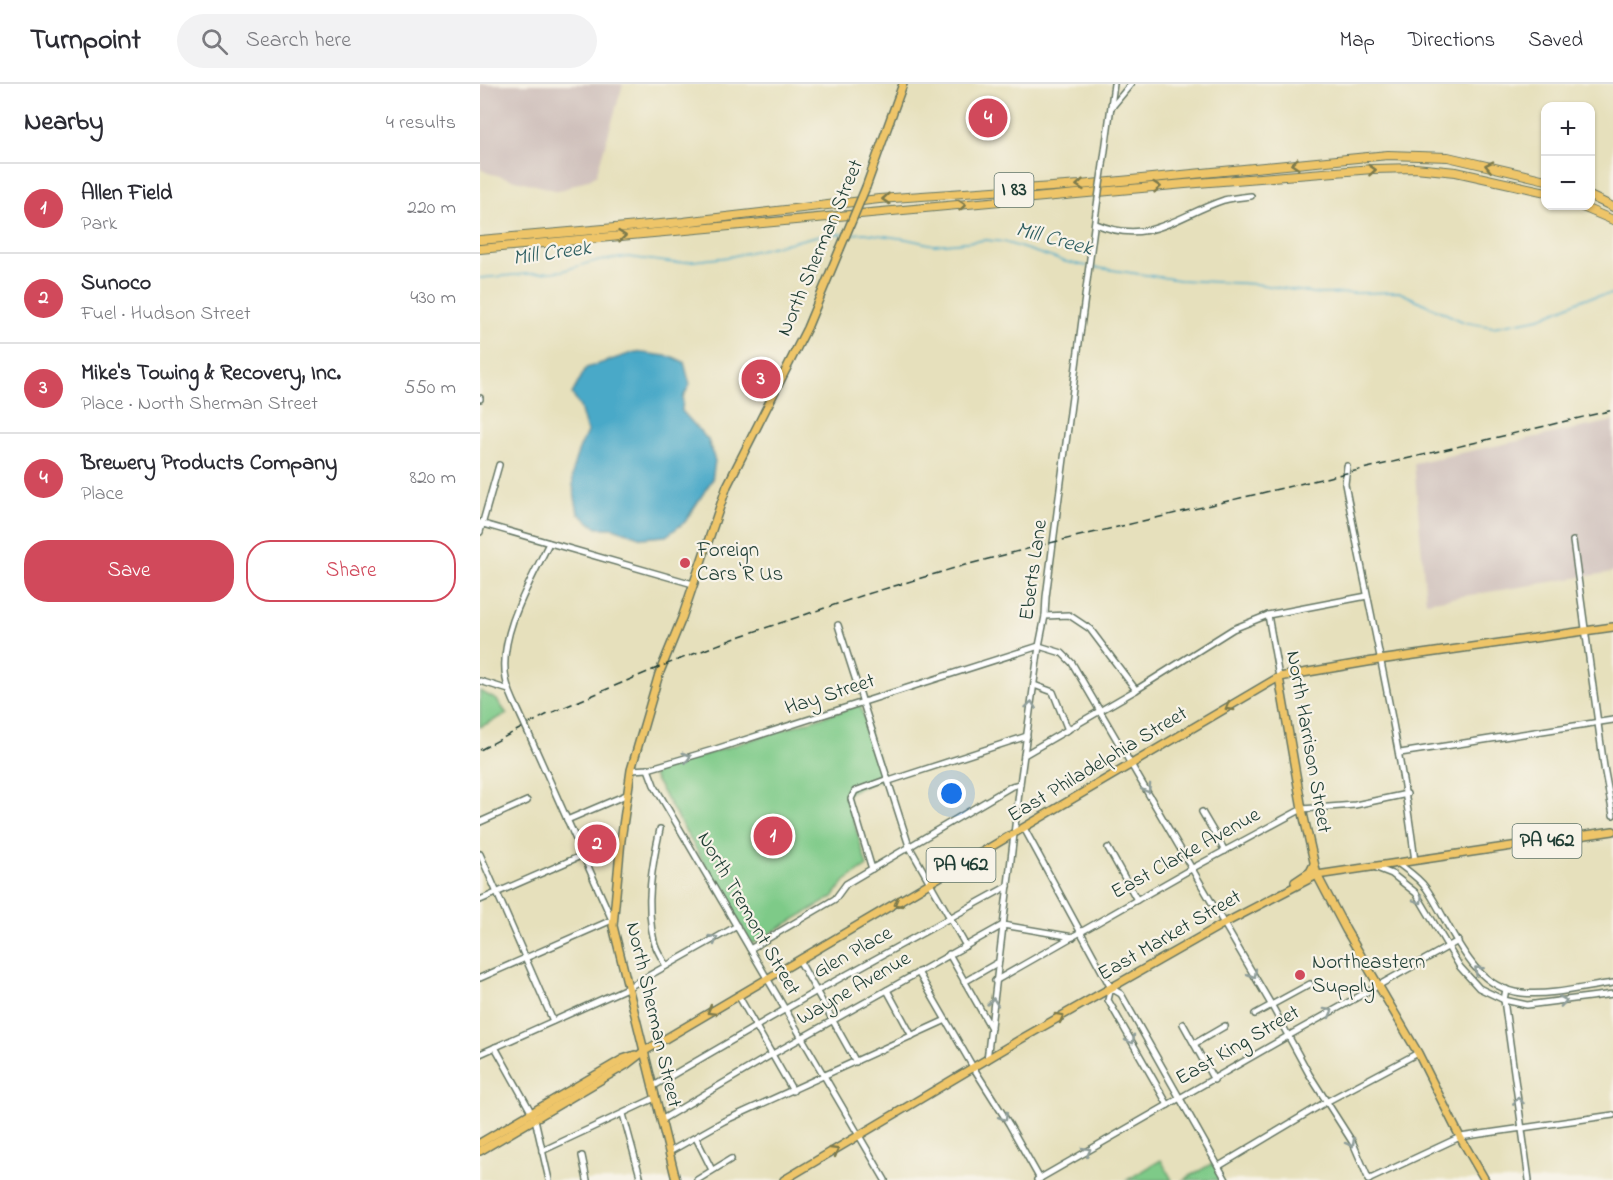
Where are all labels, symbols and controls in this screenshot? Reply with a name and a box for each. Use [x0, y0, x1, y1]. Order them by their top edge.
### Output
search box [177, 14, 597, 68]
text: Turnpoint [30, 21, 141, 62]
icon: search [198, 25, 231, 58]
text: Search here [246, 25, 351, 57]
text: Map [1339, 26, 1375, 56]
text: Directions [1408, 26, 1495, 56]
text: Saved [1528, 26, 1583, 56]
pin: 4 [968, 96, 1008, 141]
map controls [1541, 102, 1595, 210]
button: + [1541, 102, 1595, 156]
text: Nearby [24, 104, 103, 142]
text: 4 results [386, 109, 456, 138]
street label: North Sherman Street [770, 155, 872, 341]
button: − [1541, 156, 1595, 210]
one-way arrow [1291, 157, 1300, 170]
one-way arrow [1484, 160, 1494, 173]
one-way arrow [1367, 163, 1376, 176]
road number: I 83 [994, 173, 1034, 207]
text: Allen Field [81, 178, 172, 210]
one-way arrow [1076, 178, 1085, 191]
one-way arrow [1152, 181, 1161, 194]
one-way arrow [881, 192, 890, 205]
text: 1 [40, 194, 47, 223]
text: 220 m [407, 194, 456, 223]
one-way arrow [958, 199, 967, 212]
text: Park [81, 210, 117, 239]
water label: Mill Creek [1012, 214, 1097, 266]
one-way arrow [617, 230, 626, 243]
water label: Mill Creek [511, 233, 594, 275]
text: Sunoco [81, 268, 151, 300]
text: 2 [39, 284, 48, 313]
text: 430 m [410, 284, 456, 313]
text: Fuel · Hudson Street [81, 300, 251, 329]
pin: 3 [742, 356, 780, 402]
text: Mike's Towing & Recovery, Inc. [81, 358, 341, 390]
text: 3 [39, 374, 48, 403]
text: 550 m [404, 374, 456, 403]
text: Place · North Sherman Street [81, 390, 318, 419]
text: Brewery Products Company [81, 448, 337, 480]
text: 4 [39, 464, 48, 493]
text: 820 m [409, 464, 456, 493]
text: Place [81, 480, 123, 509]
street label: Eberts Lane [1012, 517, 1056, 622]
place label: Foreign Cars R Us [696, 536, 783, 590]
button: Save [24, 540, 234, 602]
button: Share [246, 540, 456, 602]
marker: Foreign Cars R Us [678, 556, 692, 570]
street label: North Harrison Street [1277, 649, 1339, 835]
street label: Hay Street [781, 666, 880, 726]
street label: East Philadelphia Street [1002, 699, 1194, 831]
one-way arrow [1025, 700, 1037, 709]
one-way arrow [1224, 700, 1235, 711]
one-way arrow [681, 752, 692, 764]
your location [937, 779, 966, 808]
one-way arrow [1139, 783, 1151, 793]
street label: East Clarke Avenue [1106, 800, 1267, 908]
pin: 1 [754, 814, 792, 858]
pin: 2 [578, 822, 616, 867]
road number: PA 462 [1512, 824, 1582, 858]
street label: North Tremont Street [689, 827, 807, 1001]
road number: PA 462 [926, 848, 996, 882]
street label: East Market Street [1093, 883, 1247, 989]
one-way arrow [1412, 893, 1423, 904]
one-way arrow [894, 895, 904, 907]
street label: North Sherman Street [617, 919, 689, 1111]
street label: Glen Place [808, 919, 898, 987]
one-way arrow [708, 935, 719, 946]
street label: Wayne Avenue [791, 944, 918, 1035]
place label: Northeastern Supply [1312, 948, 1425, 1004]
one-way arrow [1474, 966, 1485, 977]
one-way arrow [1246, 968, 1258, 978]
marker: Northeastern Supply [1293, 968, 1307, 982]
one-way arrow [1559, 995, 1568, 1007]
one-way arrow [986, 998, 999, 1007]
street label: East King Street [1170, 998, 1307, 1095]
one-way arrow [707, 1004, 717, 1016]
one-way arrow [1323, 1008, 1334, 1019]
one-way arrow [1054, 1013, 1064, 1024]
one-way arrow [1124, 1034, 1136, 1044]
one-way arrow [1513, 1097, 1525, 1106]
one-way arrow [997, 1110, 1008, 1121]
one-way arrow [1344, 1136, 1355, 1147]
one-way arrow [829, 1147, 839, 1158]
one-way arrow [1081, 1147, 1091, 1158]

